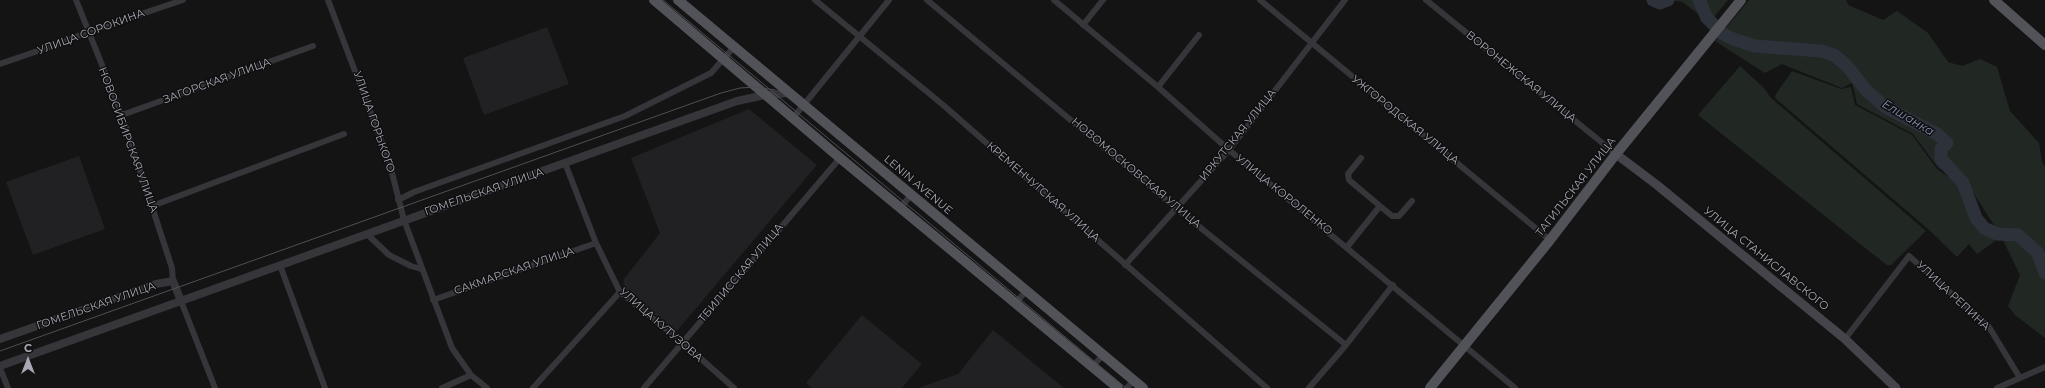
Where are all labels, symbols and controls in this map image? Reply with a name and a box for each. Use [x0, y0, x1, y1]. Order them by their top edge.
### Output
street label: УЛИЦА СОРОКИНА [36, 6, 146, 58]
street label: ВОРОНЕЖСКАЯ УЛИЦА [1463, 28, 1579, 126]
street label: ЗАГОРСКАЯ УЛИЦА [161, 55, 273, 107]
street label: НОВОСИБИРСКАЯ УЛИЦА [95, 65, 161, 215]
street label: УЛИЦА ГОРЬКОГО [350, 69, 398, 175]
street label: УЖГОРОДСКАЯ УЛИЦА [1349, 73, 1461, 167]
street label: ИРКУТСКАЯ УЛИЦА [1197, 86, 1279, 184]
water label: Елшанка [1879, 97, 1937, 139]
street label: НОВОМОСКОВСКАЯ УЛИЦА [1069, 115, 1203, 231]
street label: ТАГИЛЬСКАЯ УЛИЦА [1533, 135, 1619, 239]
street label: КРЕМЕНЧУГСКАЯ УЛИЦА [984, 139, 1102, 245]
street label: УЛИЦА КОРОЛЕНКО [1233, 152, 1335, 238]
street label: LENIN AVENUE [881, 153, 955, 217]
street label: ГОМЕЛЬСКАЯ УЛИЦА [423, 165, 545, 219]
street label: УЛИЦА СТАНИСЛАВСКОГО [1701, 204, 1831, 314]
street label: ТБИЛИССКАЯ УЛИЦА [696, 221, 786, 325]
street label: САКМАРСКАЯ УЛИЦА [452, 244, 576, 298]
street label: УЛИЦА РЕПИНА [1914, 259, 1992, 333]
street label: ГОМЕЛЬСКАЯ УЛИЦА [35, 279, 157, 333]
street label: УЛИЦА КУТУЗОВА [617, 285, 705, 365]
north arrow [8, 340, 48, 380]
text: С [24, 341, 32, 355]

